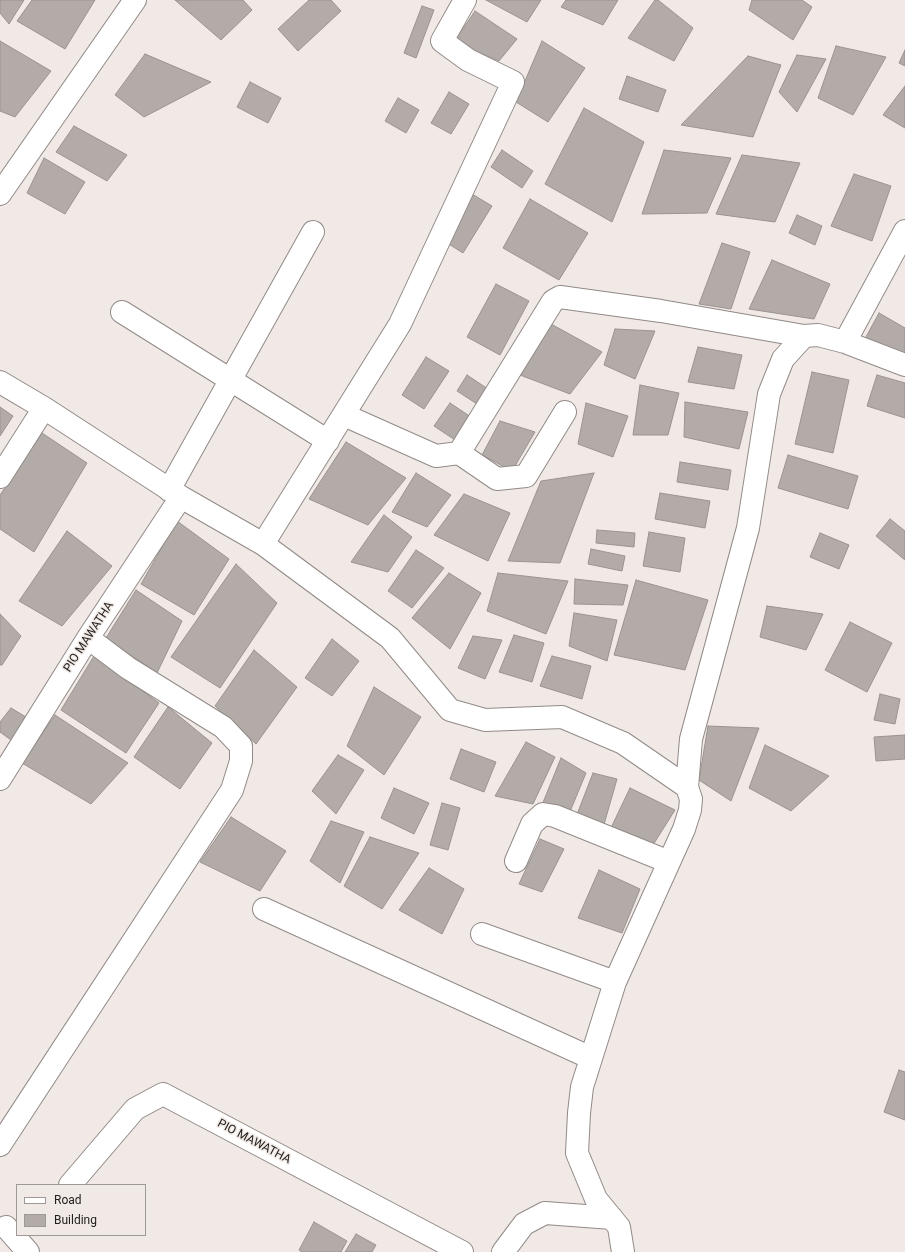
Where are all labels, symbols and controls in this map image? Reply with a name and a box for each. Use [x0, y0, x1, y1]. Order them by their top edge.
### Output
street label: PIO MAWATHA [61, 599, 117, 675]
street label: PIO MAWATHA [215, 1117, 293, 1167]
legend [16, 1184, 146, 1236]
text: Road [54, 1193, 82, 1207]
text: Building [54, 1213, 97, 1227]

